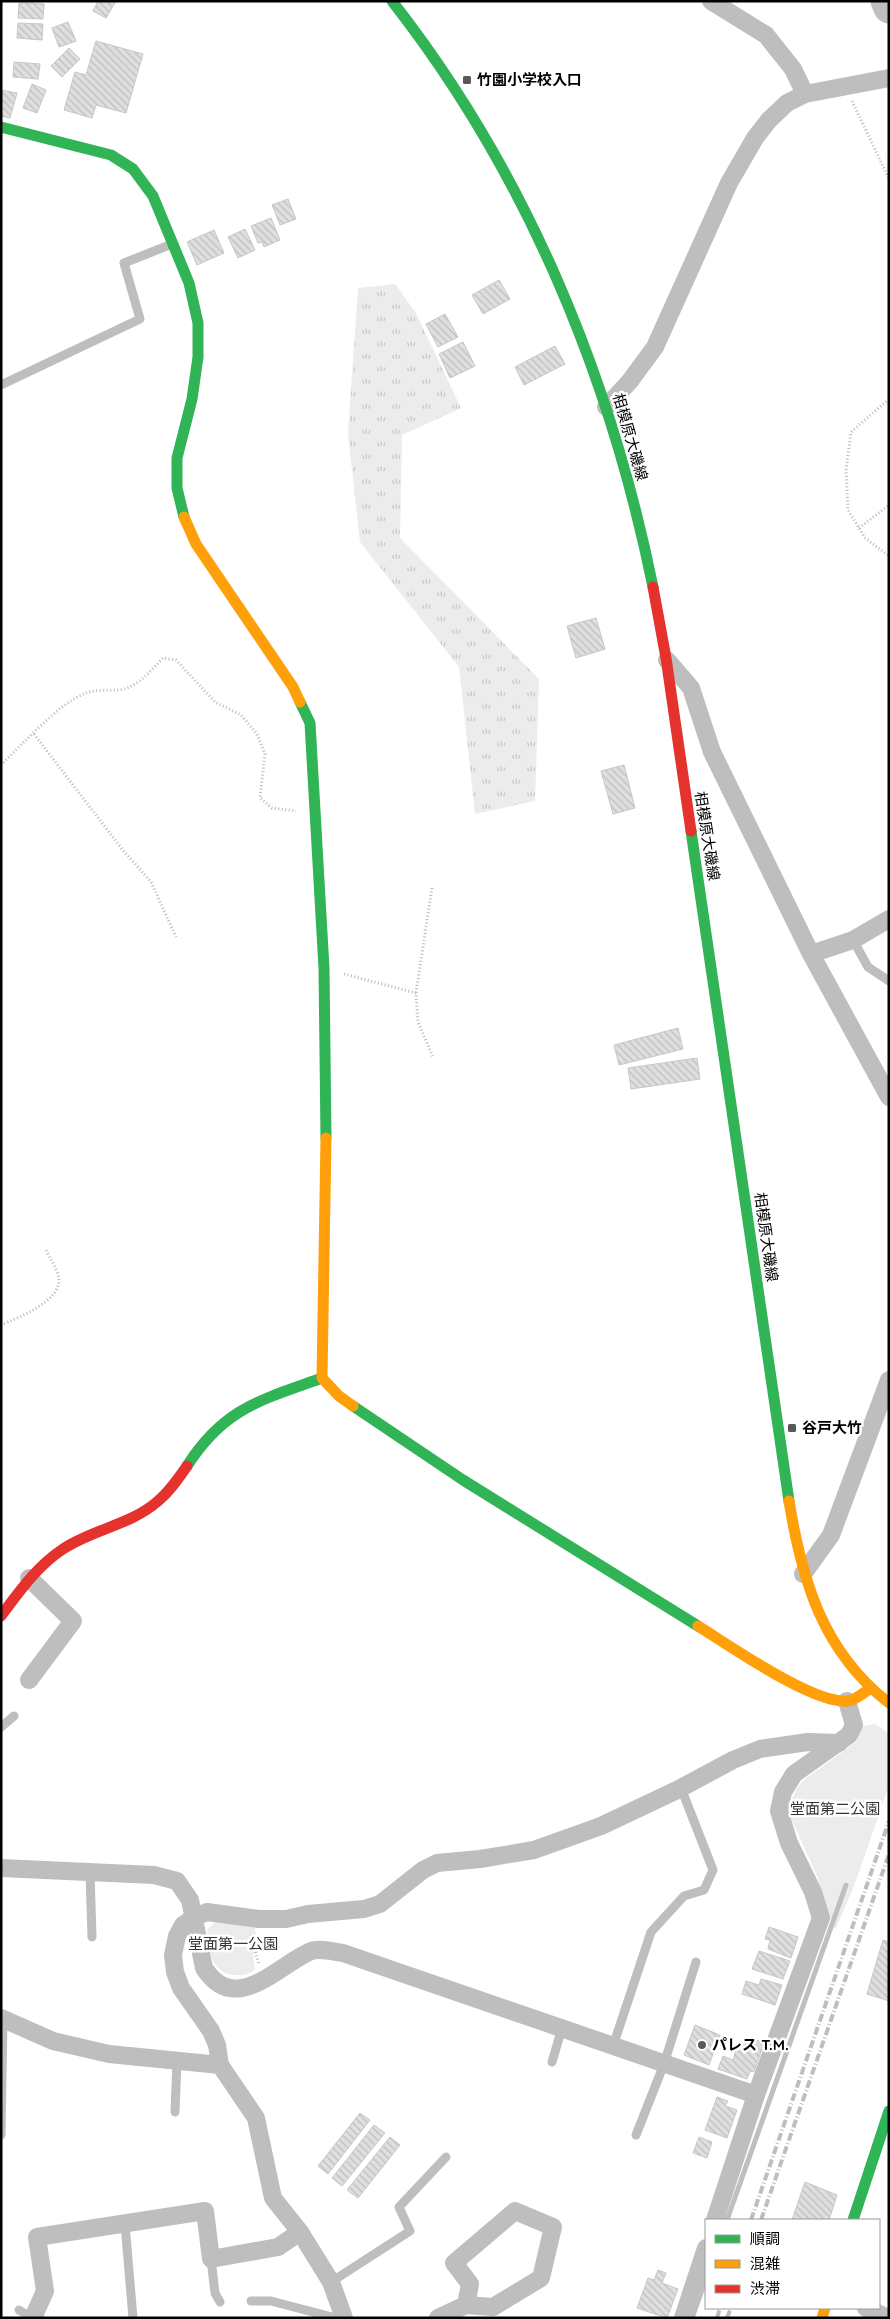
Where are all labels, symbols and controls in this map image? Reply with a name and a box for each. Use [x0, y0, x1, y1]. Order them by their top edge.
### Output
place label: 竹園小学校入口 [477, 70, 582, 89]
marker: 竹園小学校入口 [461, 74, 473, 86]
street label: 相模原大磯線 [609, 391, 652, 483]
street label: 相模原大磯線 [691, 790, 724, 882]
street label: 相模原大磯線 [751, 1191, 782, 1283]
place label: 谷戸大竹 [802, 1418, 862, 1437]
marker: 谷戸大竹 [786, 1422, 798, 1434]
park label: 堂面第二公園 [790, 1799, 880, 1818]
park label: 堂面第一公園 [188, 1934, 278, 1953]
place label: パレス T.M. [712, 2035, 789, 2054]
marker: パレス T.M. [696, 2039, 708, 2051]
legend [705, 2219, 880, 2309]
text: 順調 [750, 2229, 780, 2248]
text: 混雑 [750, 2254, 780, 2273]
text: 渋滞 [750, 2279, 780, 2298]

